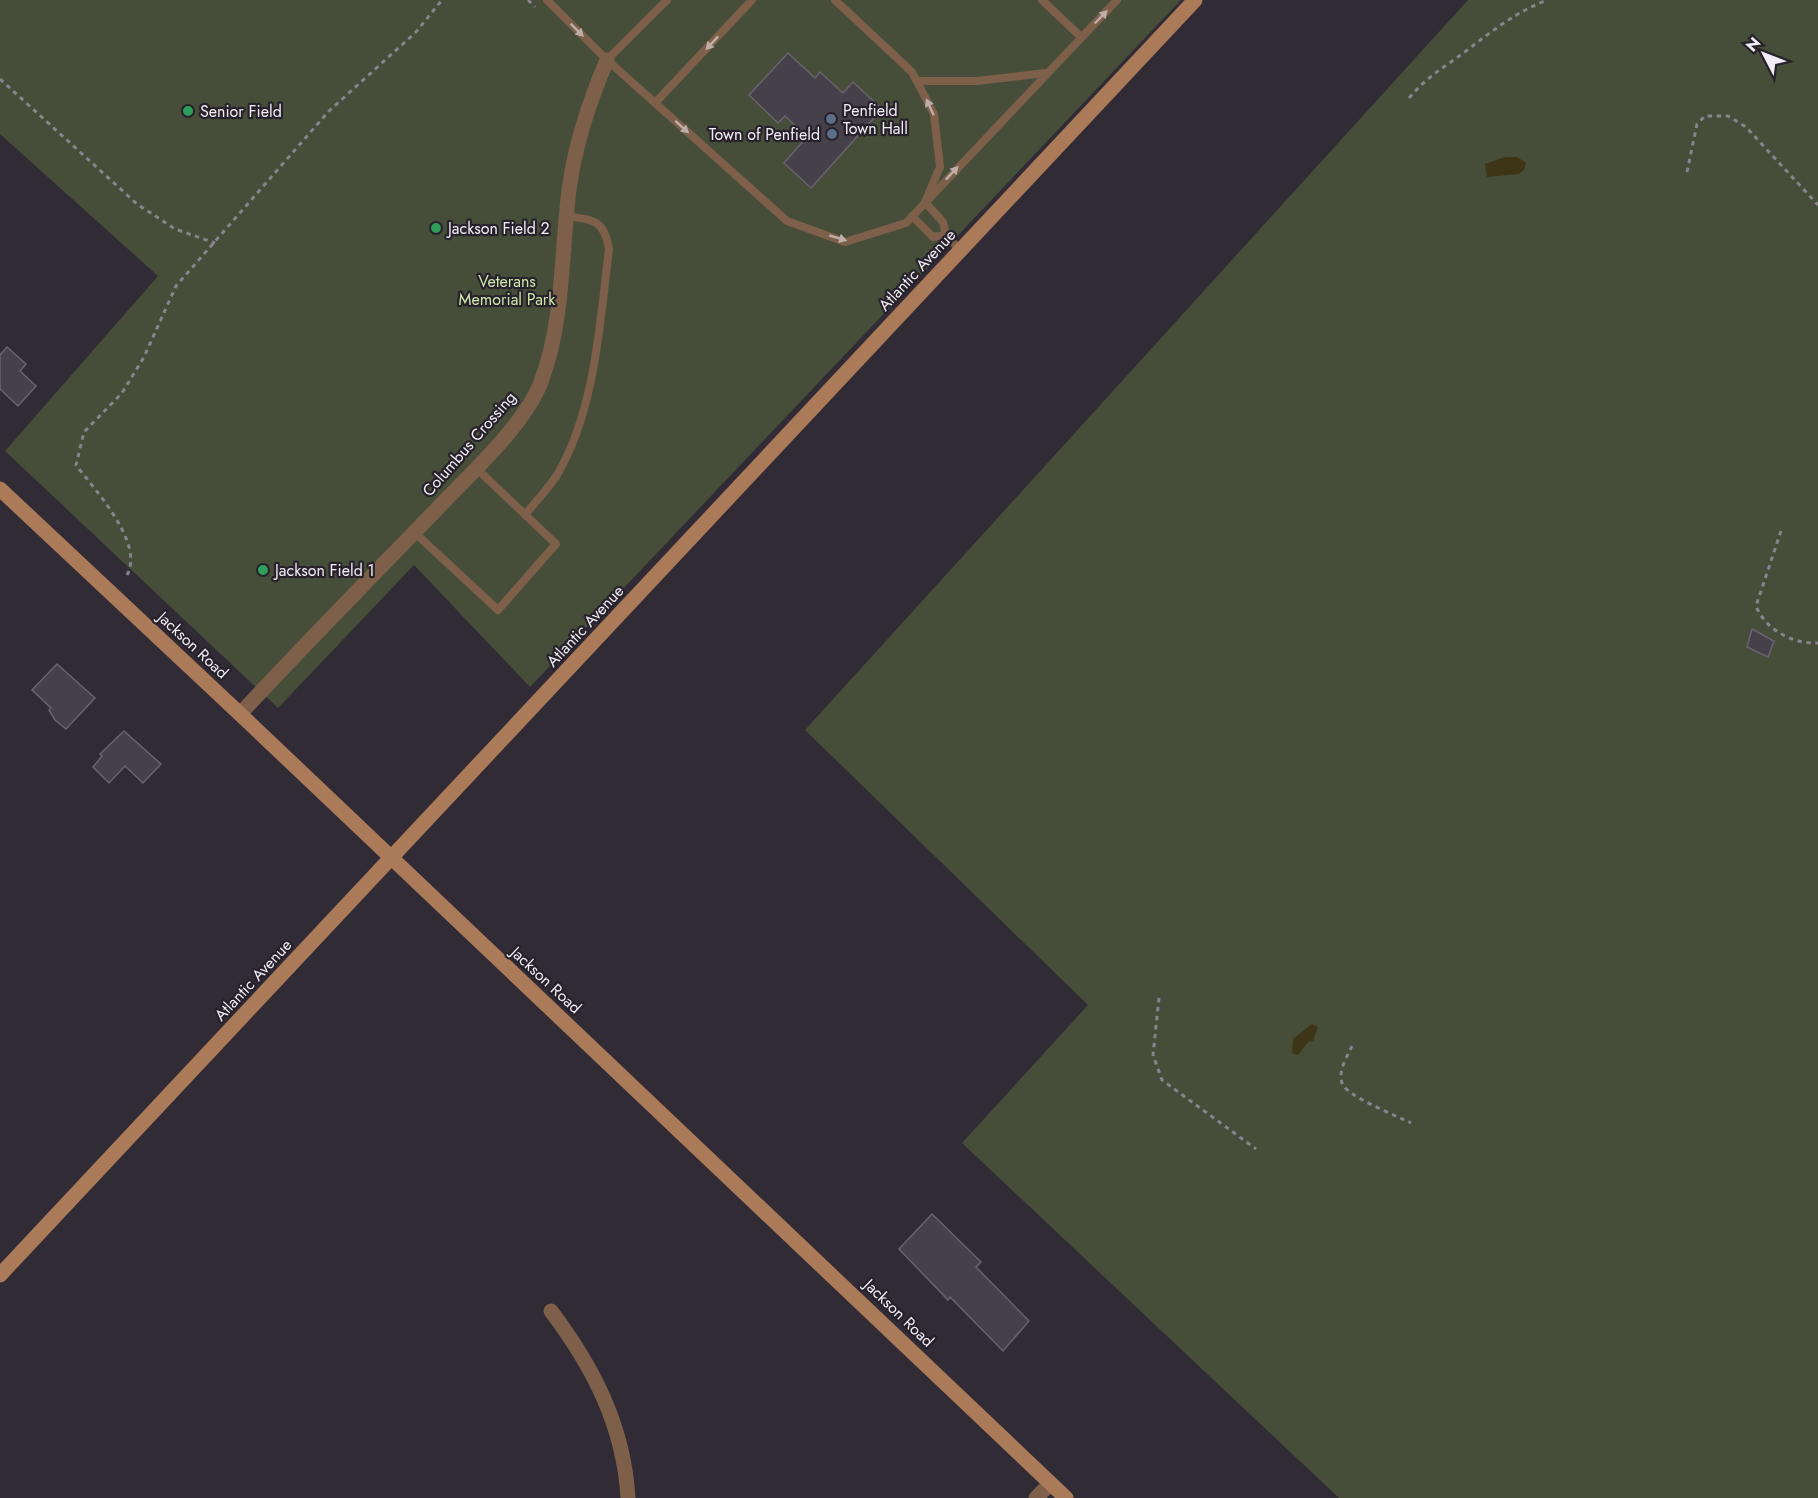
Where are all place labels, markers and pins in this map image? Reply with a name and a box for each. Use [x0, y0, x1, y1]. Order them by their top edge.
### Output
place label: Penfield Town Hall [843, 99, 908, 140]
place label: Senior Field [200, 100, 282, 123]
marker: Senior Field [181, 104, 195, 118]
marker: Penfield Town Hall [824, 112, 838, 126]
place label: Town of Penfield [709, 123, 820, 146]
marker: Town of Penfield [825, 127, 839, 141]
place label: Jackson Field 2 [446, 217, 550, 240]
marker: Jackson Field 2 [429, 221, 443, 235]
place label: Jackson Field 1 [273, 559, 375, 582]
marker: Jackson Field 1 [256, 563, 270, 577]

